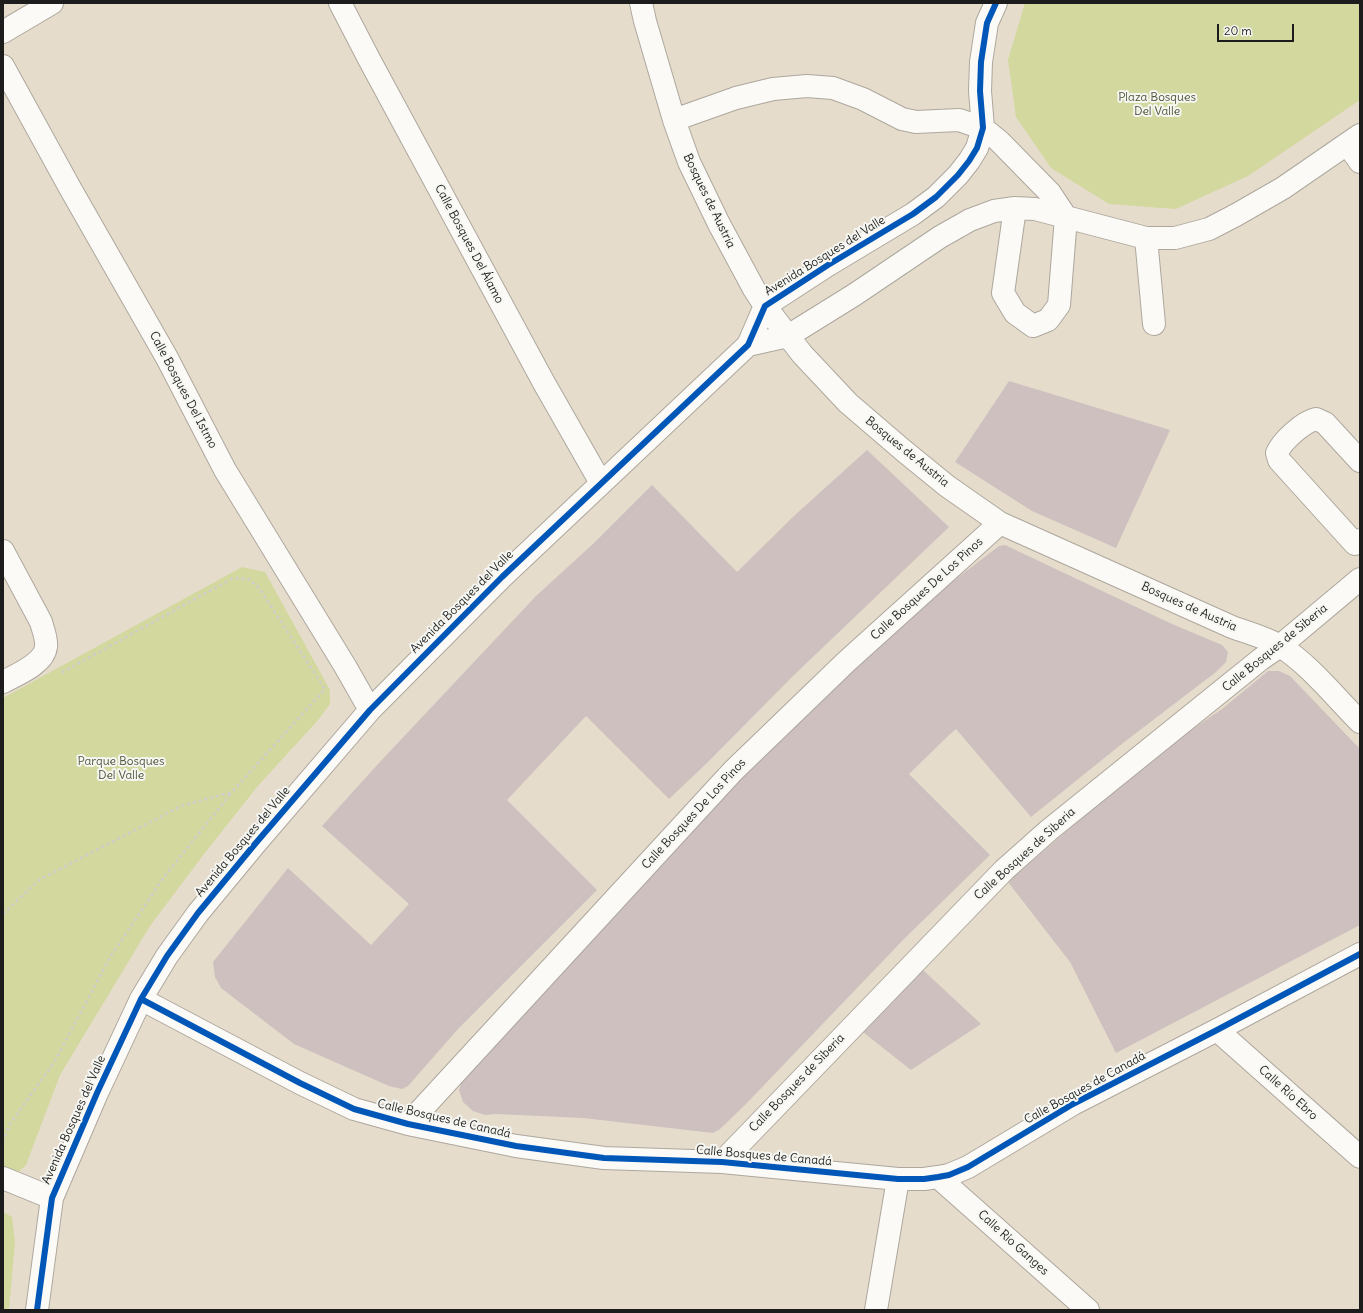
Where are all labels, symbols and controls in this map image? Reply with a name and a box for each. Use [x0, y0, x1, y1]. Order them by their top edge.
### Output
scale bar [1219, 16, 1296, 42]
text: 20 m [1224, 23, 1252, 38]
park label: Plaza Bosques Del Valle [1118, 91, 1196, 119]
street label: Bosques de Austria [680, 151, 738, 251]
street label: Calle Bosques Del Álamo [431, 182, 507, 306]
street label: Avenida Bosques del Valle [762, 213, 888, 299]
street label: Calle Bosques Del Istmo [146, 329, 220, 451]
street label: Bosques de Austria [862, 414, 952, 490]
street label: Calle Bosques De Los Pinos [868, 535, 986, 643]
street label: Avenida Bosques del Valle [408, 548, 516, 656]
street label: Bosques de Austria [1139, 579, 1239, 635]
street label: Calle Bosques de Siberia [1220, 601, 1330, 695]
park label: Parque Bosques Del Valle [77, 755, 165, 783]
street label: Calle Bosques De Los Pinos [639, 756, 749, 872]
street label: Avenida Bosques del Valle [193, 784, 293, 900]
street label: Calle Bosques de Siberia [972, 805, 1078, 903]
street label: Calle Bosques de Siberia [746, 1031, 848, 1135]
street label: Calle Bosques de Canadá [1022, 1049, 1148, 1127]
street label: Avenida Bosques del Valle [39, 1053, 109, 1187]
street label: Calle Río Ebro [1256, 1063, 1320, 1123]
street label: Calle Bosques de Canadá [376, 1097, 512, 1141]
street label: Calle Bosques de Canadá [695, 1143, 833, 1169]
street label: Calle Río Ganges [975, 1207, 1051, 1279]

